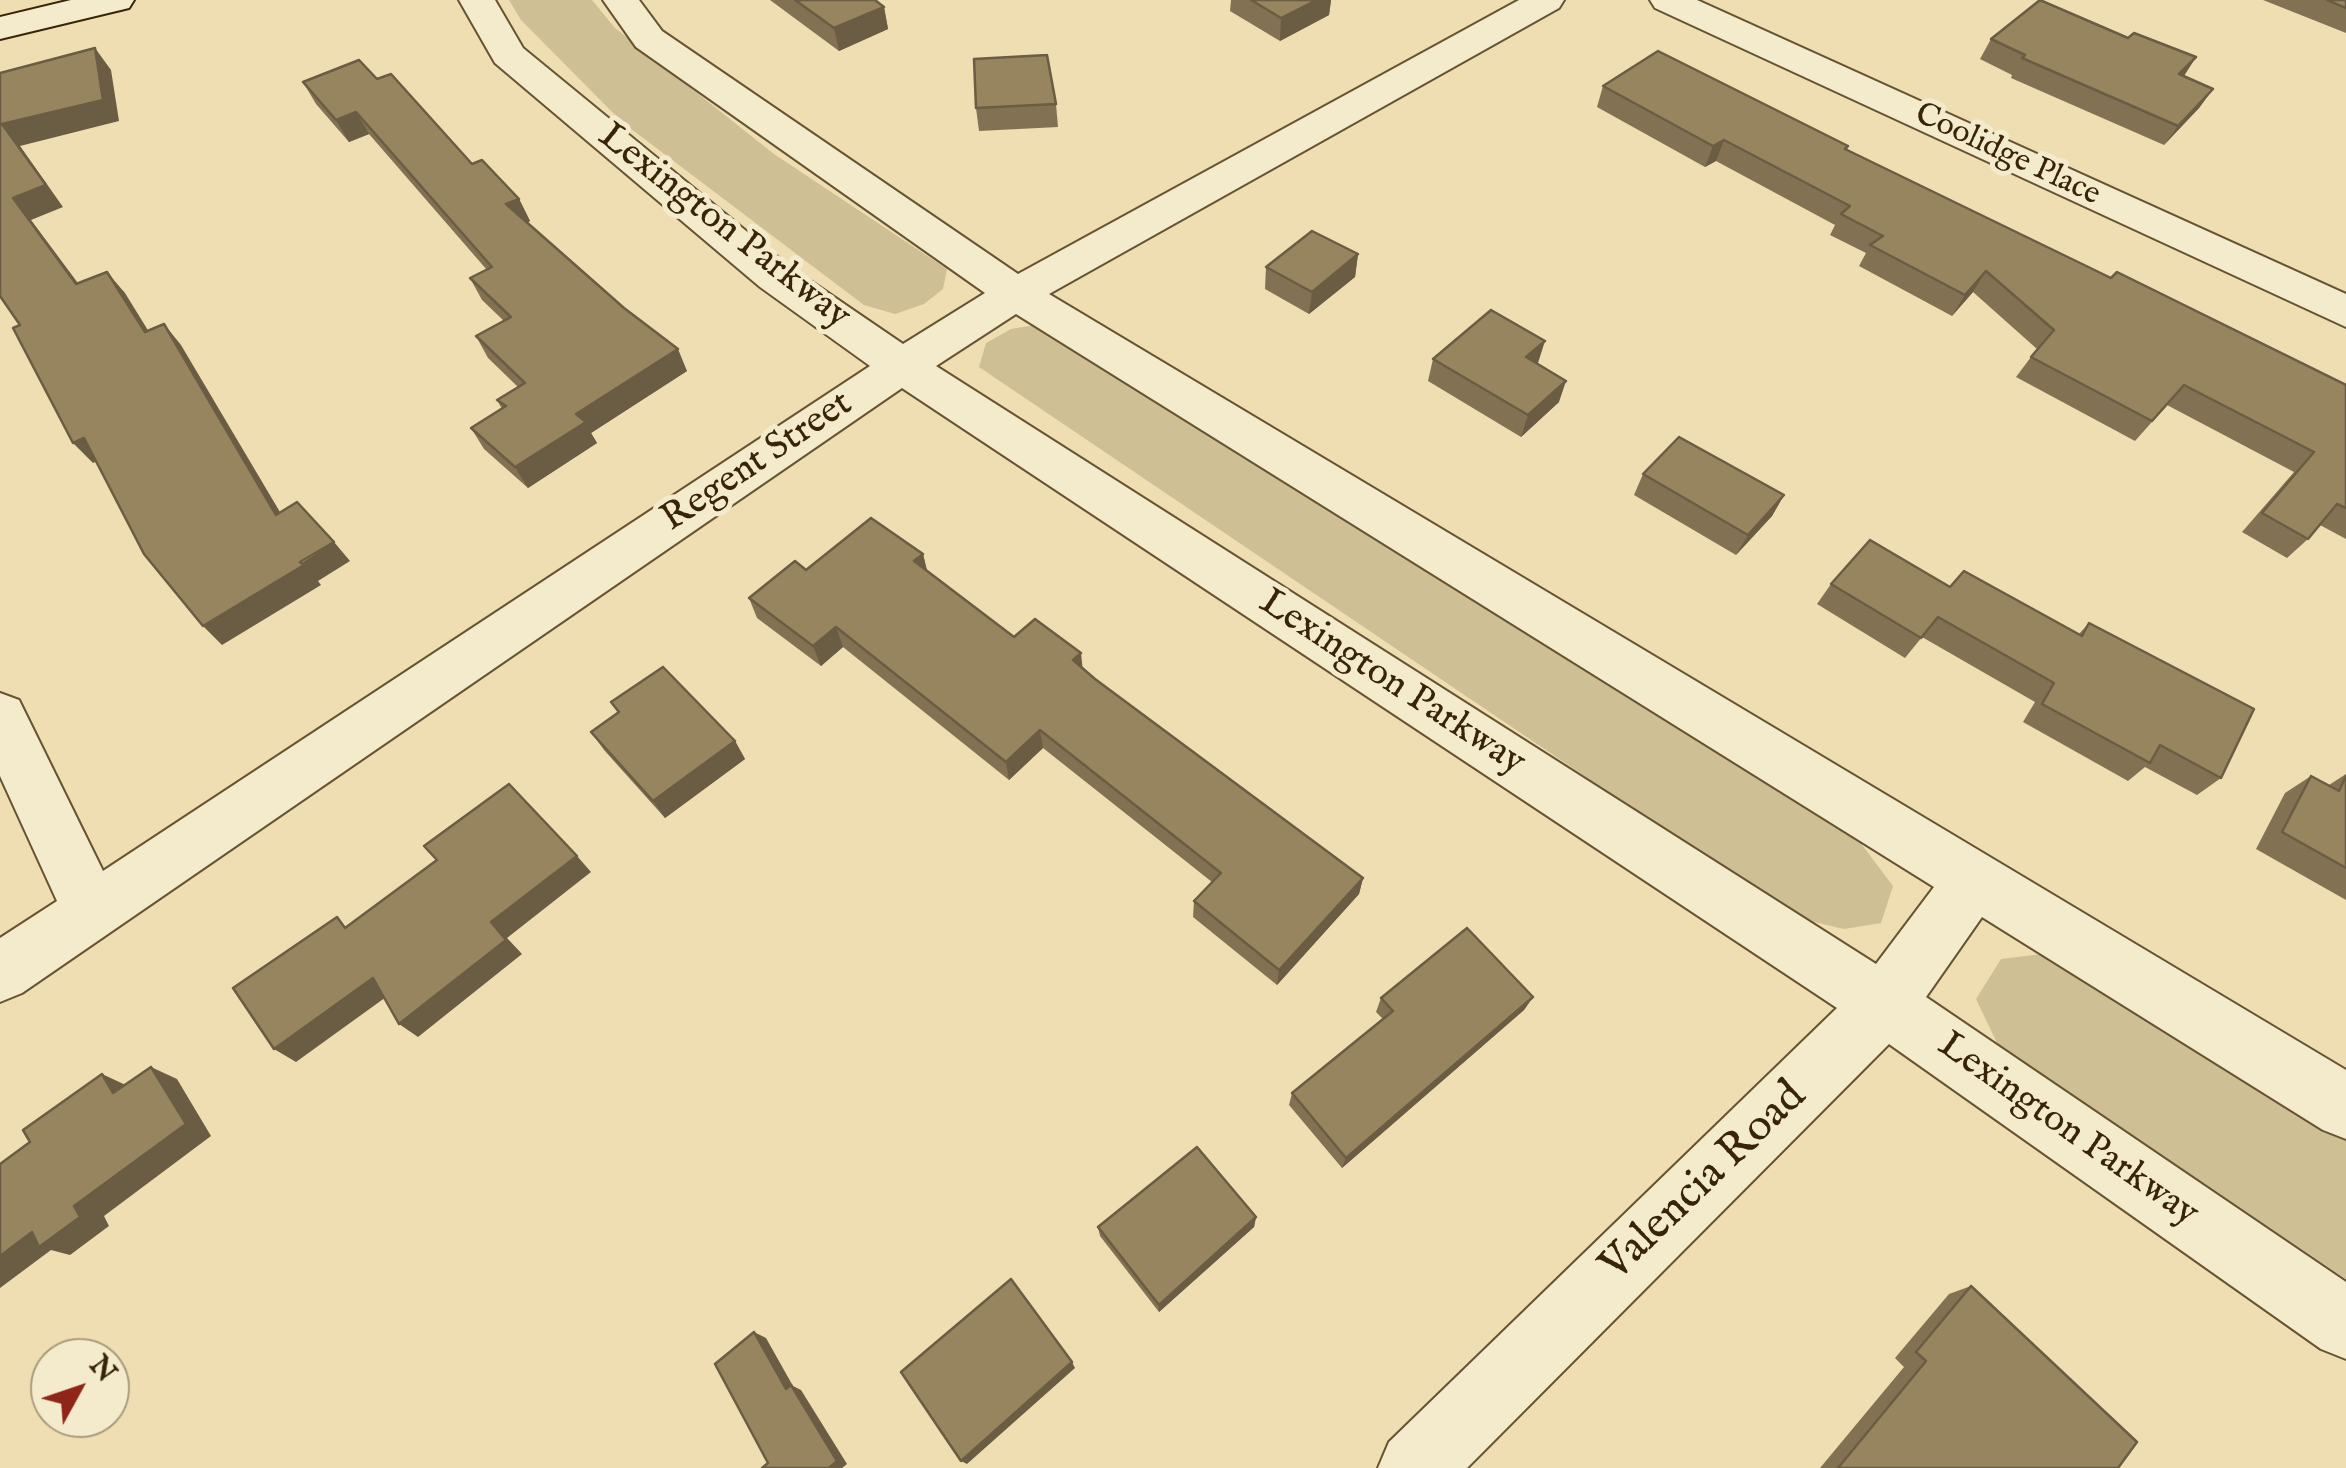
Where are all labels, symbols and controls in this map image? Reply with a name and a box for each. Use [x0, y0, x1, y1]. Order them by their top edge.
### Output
street label: Coolidge Place [1908, 96, 2106, 216]
street label: Lexington Parkway [588, 115, 858, 341]
street label: Regent Street [654, 383, 862, 543]
street label: Lexington Parkway [1249, 581, 1533, 787]
street label: Lexington Parkway [1928, 1024, 2206, 1238]
street label: Valencia Road [1591, 1072, 1819, 1294]
north arrow [30, 1338, 130, 1438]
text: N [81, 1349, 123, 1390]

